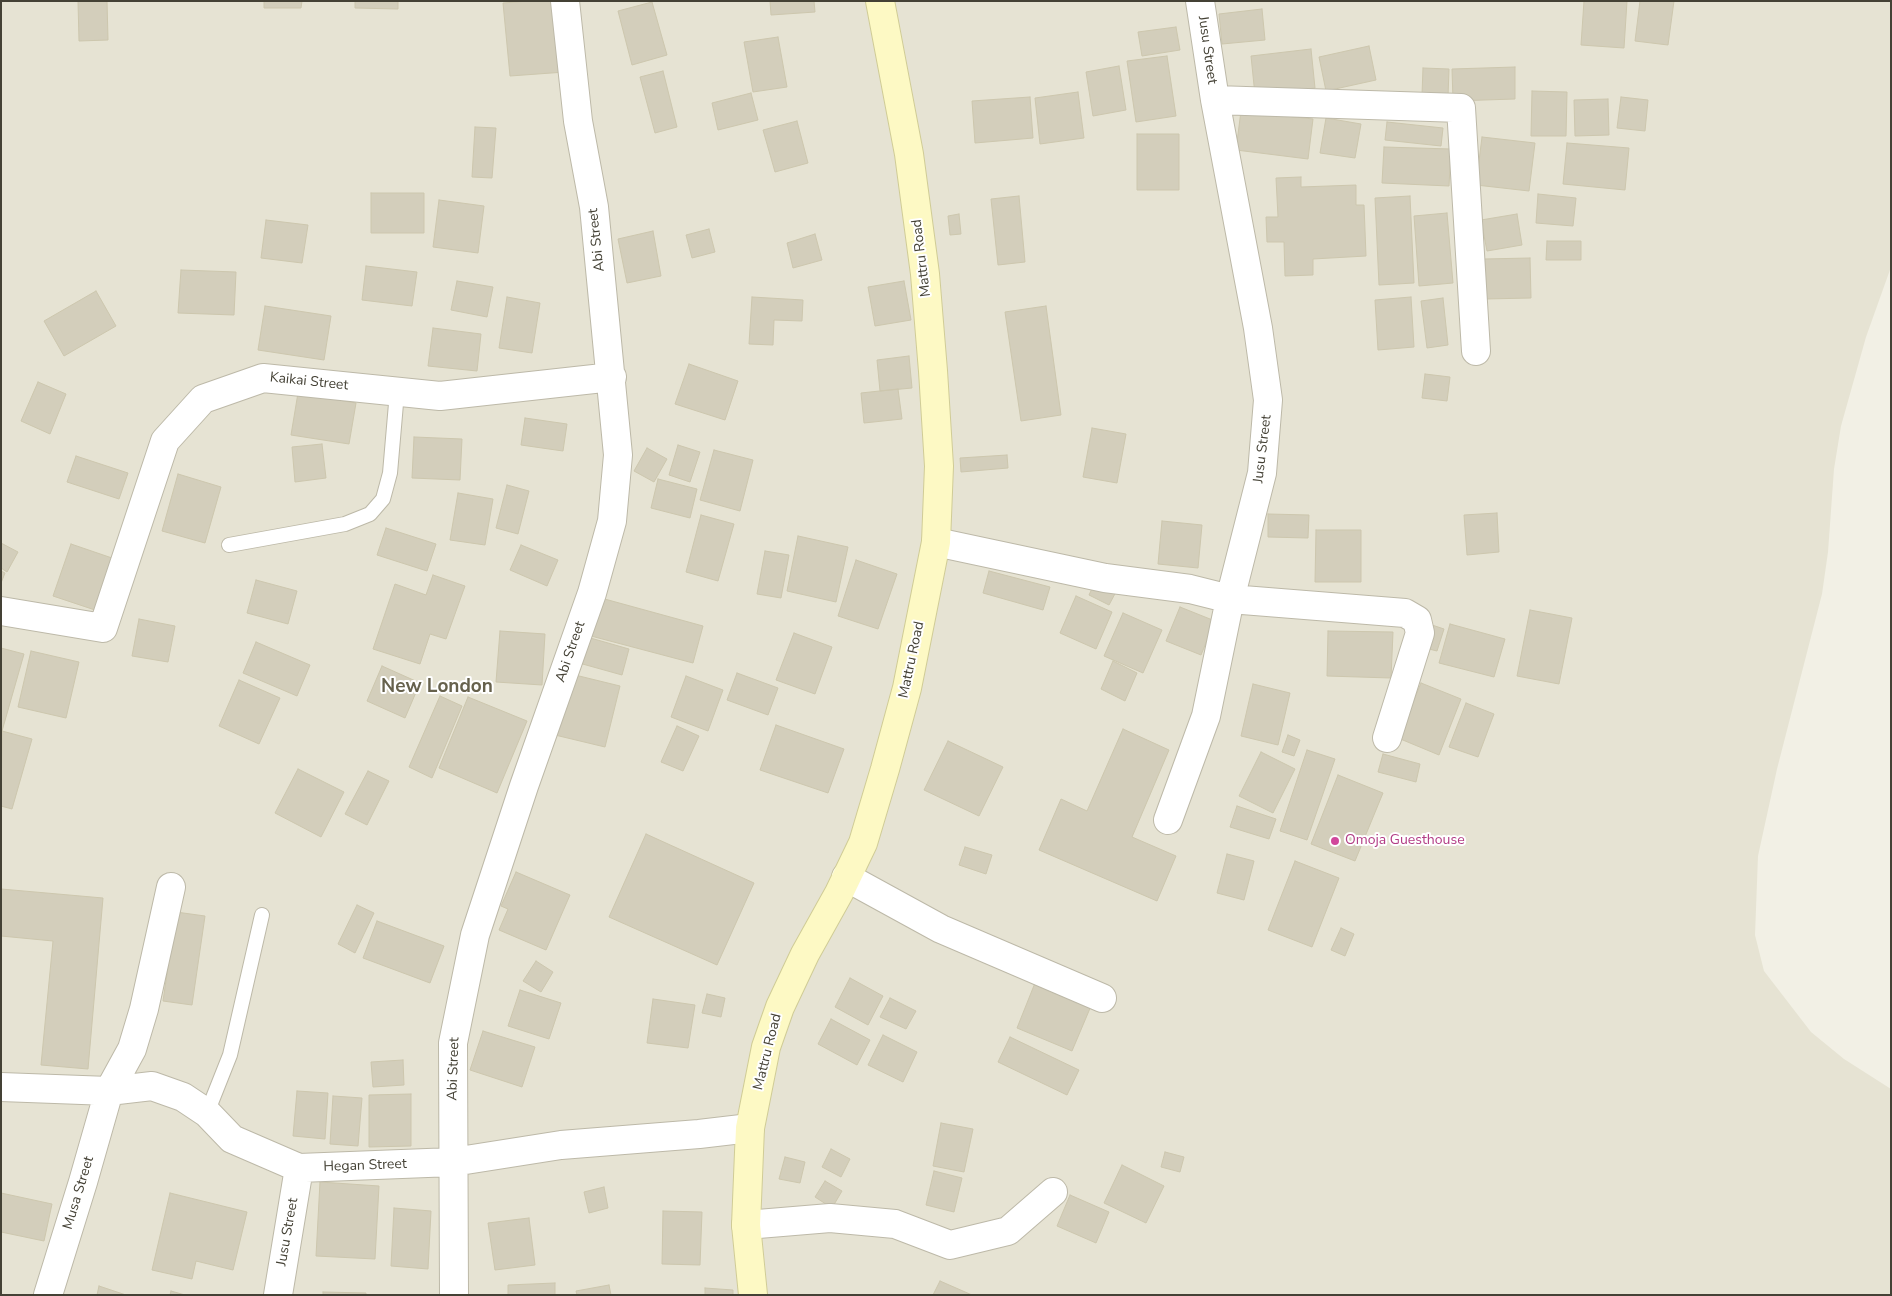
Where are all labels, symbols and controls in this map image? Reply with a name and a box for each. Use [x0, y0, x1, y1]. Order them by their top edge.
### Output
street label: Jusu Street [1194, 15, 1220, 85]
street label: Abi Street [585, 208, 609, 272]
street label: Mattru Road [909, 218, 935, 298]
street label: Kaikai Street [269, 370, 349, 394]
street label: Jusu Street [1250, 414, 1276, 484]
street label: Abi Street [553, 619, 589, 685]
street label: Mattru Road [896, 620, 928, 700]
district label: New London [381, 676, 493, 698]
place label: Omoja Guesthouse [1345, 833, 1465, 849]
marker: Omoja Guesthouse [1329, 835, 1341, 847]
street label: Mattru Road [750, 1012, 786, 1092]
street label: Abi Street [444, 1037, 464, 1101]
street label: Musa Street [60, 1154, 98, 1232]
street label: Hegan Street [323, 1156, 407, 1176]
street label: Jusu Street [274, 1197, 302, 1267]

